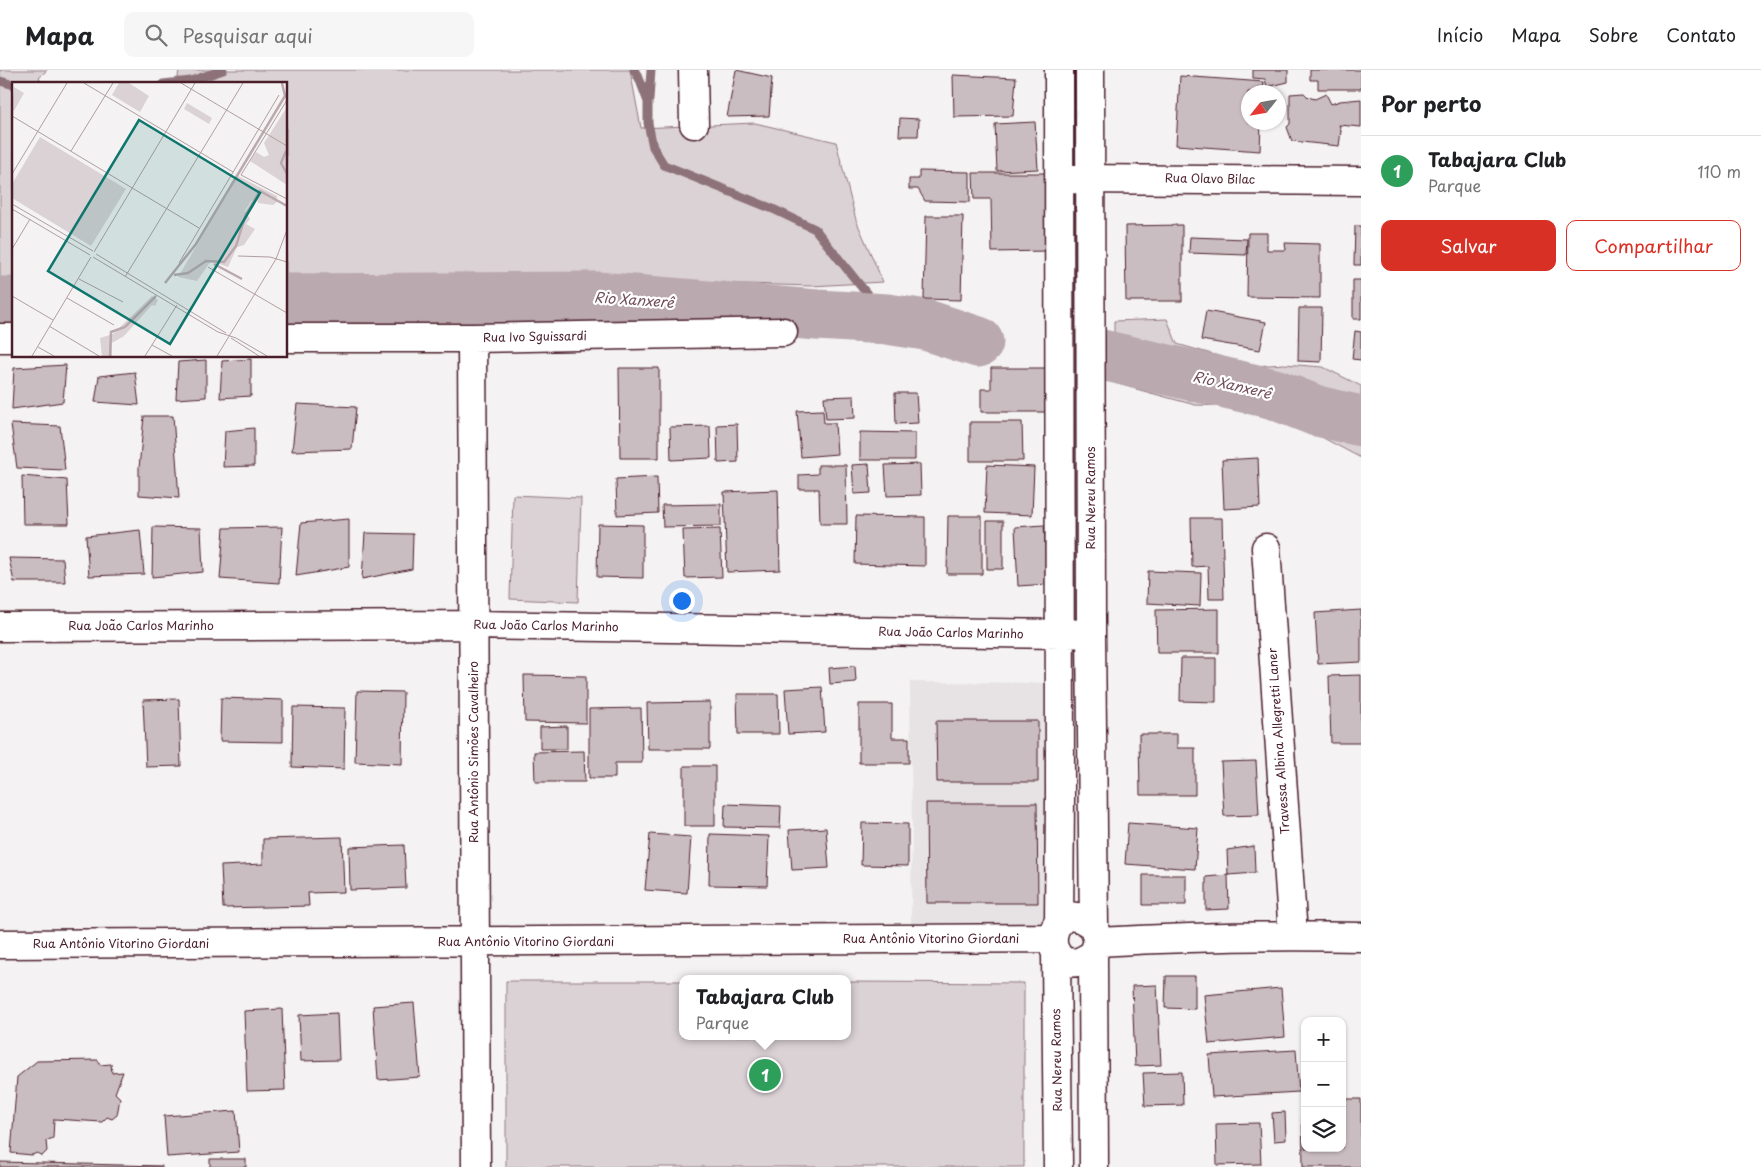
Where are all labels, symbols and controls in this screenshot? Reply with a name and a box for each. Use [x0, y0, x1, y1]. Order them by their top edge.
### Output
search box [124, 12, 474, 57]
text: Mapa [25, 17, 94, 53]
icon: search [142, 21, 170, 49]
text: Pesquisar aqui [182, 21, 313, 49]
text: Início [1437, 21, 1483, 48]
text: Mapa [1511, 21, 1561, 48]
text: Sobre [1589, 21, 1638, 48]
text: Contato [1666, 21, 1736, 48]
inset map [12, 82, 288, 358]
north arrow [1241, 85, 1286, 130]
text: Por perto [1381, 87, 1481, 119]
text: Tabajara Club [1428, 145, 1566, 173]
text: 1 [1393, 159, 1401, 183]
text: 110 m [1698, 159, 1741, 183]
street label: Rua Olavo Bilac [1165, 168, 1255, 188]
text: Parque [1428, 173, 1481, 197]
button: Salvar [1381, 220, 1556, 271]
button: Compartilhar [1566, 220, 1741, 271]
water label: Rio Xanxerê [594, 286, 676, 313]
street label: Rua Ivo Sguissardi [483, 326, 587, 346]
water label: Rio Xanxerê [1191, 365, 1275, 404]
street label: Rua Nereu Ramos [1081, 446, 1099, 550]
your location [669, 588, 695, 614]
street label: Rua João Carlos Marinho [473, 615, 619, 635]
street label: Rua João Carlos Marinho [68, 616, 214, 634]
street label: Rua João Carlos Marinho [878, 622, 1024, 642]
street label: Travessa Albina Allegretti Laner [1262, 647, 1294, 835]
street label: Rua Antônio Simões Cavalheiro [464, 661, 482, 843]
street label: Rua Antônio Vitorino Giordani [843, 929, 1019, 947]
street label: Rua Antônio Vitorino Giordani [438, 932, 614, 950]
street label: Rua Antônio Vitorino Giordani [33, 934, 209, 952]
popup [679, 975, 851, 1040]
text: Tabajara Club [696, 982, 834, 1010]
street label: Rua Nereu Ramos [1046, 1008, 1066, 1112]
text: Parque [696, 1010, 749, 1034]
map controls [1301, 1017, 1346, 1152]
button: + [1301, 1017, 1346, 1062]
pin: 1 [749, 1056, 781, 1094]
button: − [1301, 1062, 1346, 1107]
button: layers [1301, 1107, 1346, 1152]

